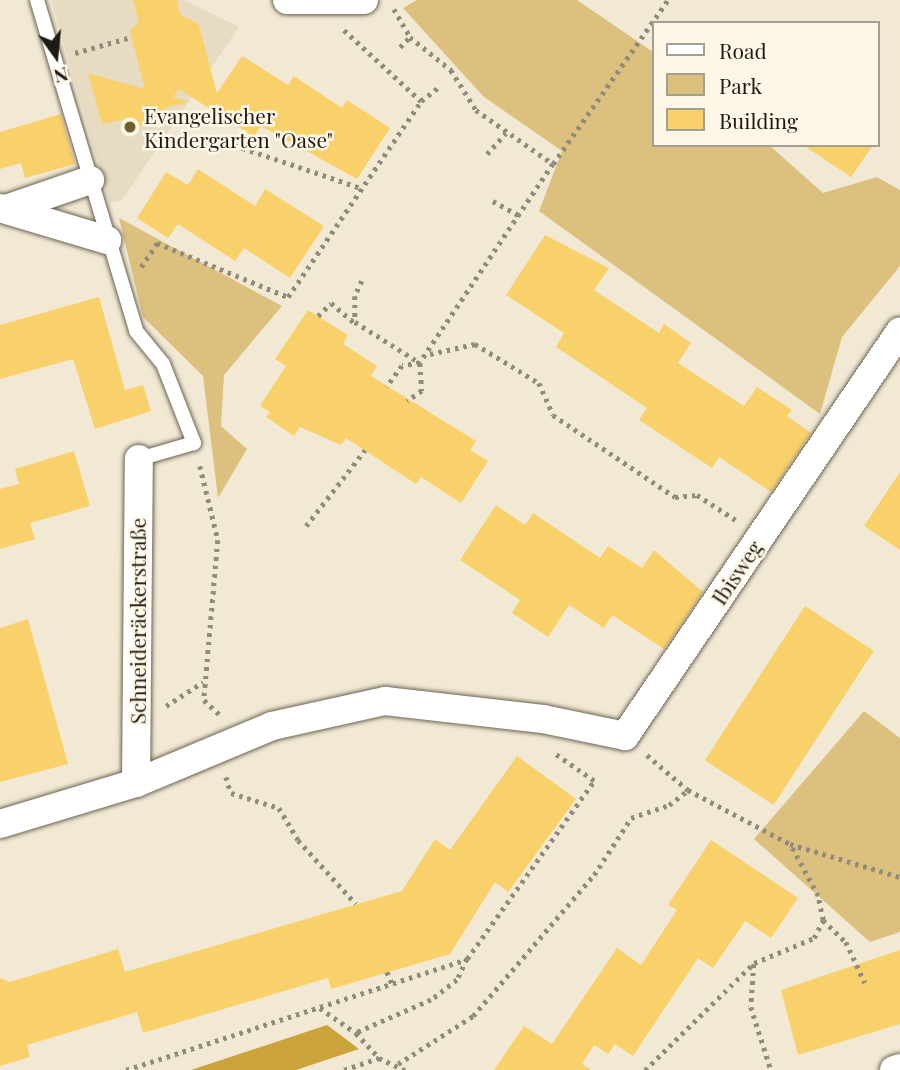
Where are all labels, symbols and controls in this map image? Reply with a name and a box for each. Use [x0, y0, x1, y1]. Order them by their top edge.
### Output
north arrow [21, 21, 91, 91]
legend [652, 21, 879, 147]
text: Road [719, 36, 767, 64]
text: N [51, 62, 71, 91]
text: Park [719, 71, 762, 99]
place label: Evangelischer Kindergarten "Oase" [144, 102, 333, 152]
text: Building [719, 106, 798, 134]
marker: Evangelischer Kindergarten "Oase" [122, 119, 138, 135]
street label: Schneideräckerstraße [124, 518, 150, 724]
street label: Ibisweg [705, 535, 767, 609]

